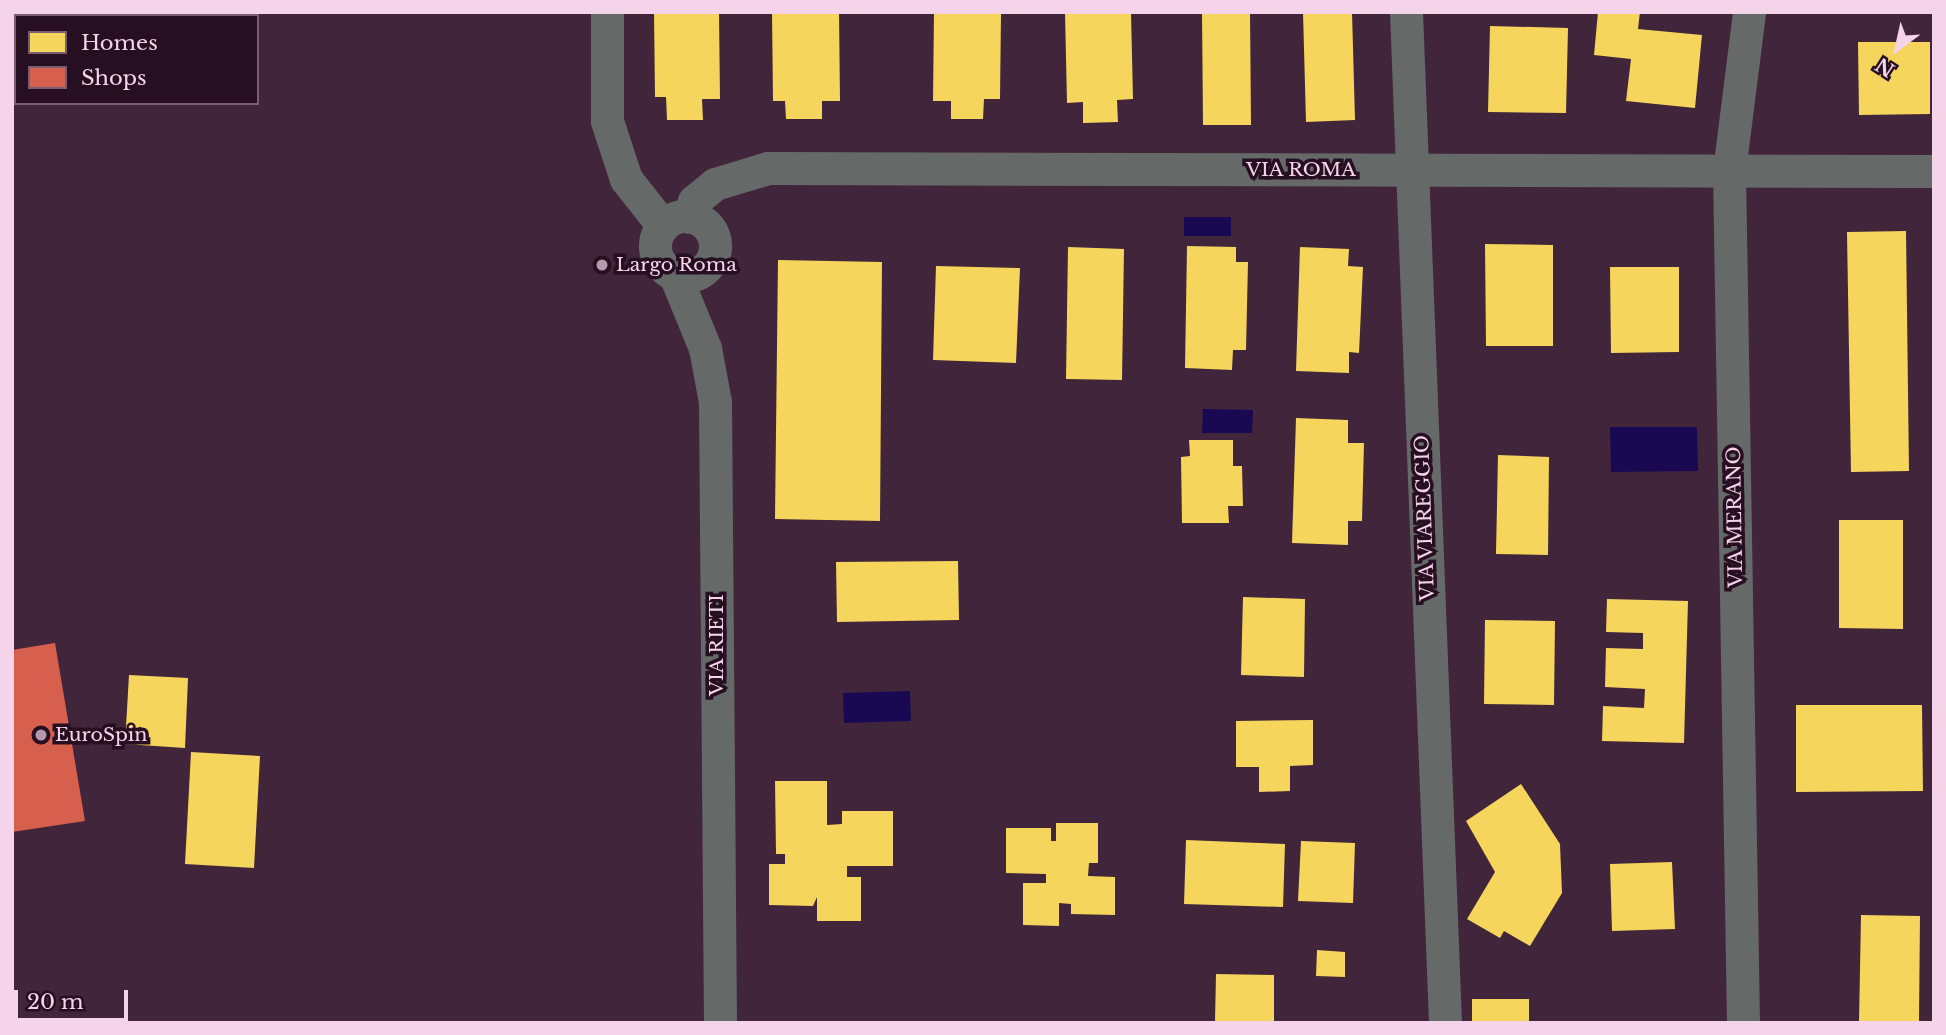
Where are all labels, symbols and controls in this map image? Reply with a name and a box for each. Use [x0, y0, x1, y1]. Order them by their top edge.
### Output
legend [14, 14, 259, 105]
north arrow [1862, 14, 1932, 84]
text: Homes [81, 30, 158, 56]
text: N [1872, 53, 1899, 82]
text: Shops [81, 65, 147, 91]
street label: VIA ROMA [1246, 159, 1356, 181]
place label: Largo Roma [616, 254, 737, 276]
marker: Largo Roma [594, 257, 610, 273]
street label: VIA VIAREGGIO [1411, 434, 1439, 602]
street label: VIA MERANO [1722, 446, 1748, 588]
street label: VIA RIETI [706, 594, 728, 696]
place label: EuroSpin [55, 724, 147, 746]
marker: EuroSpin [33, 727, 49, 743]
scale bar [18, 976, 131, 1020]
text: 20 m [27, 989, 84, 1015]

